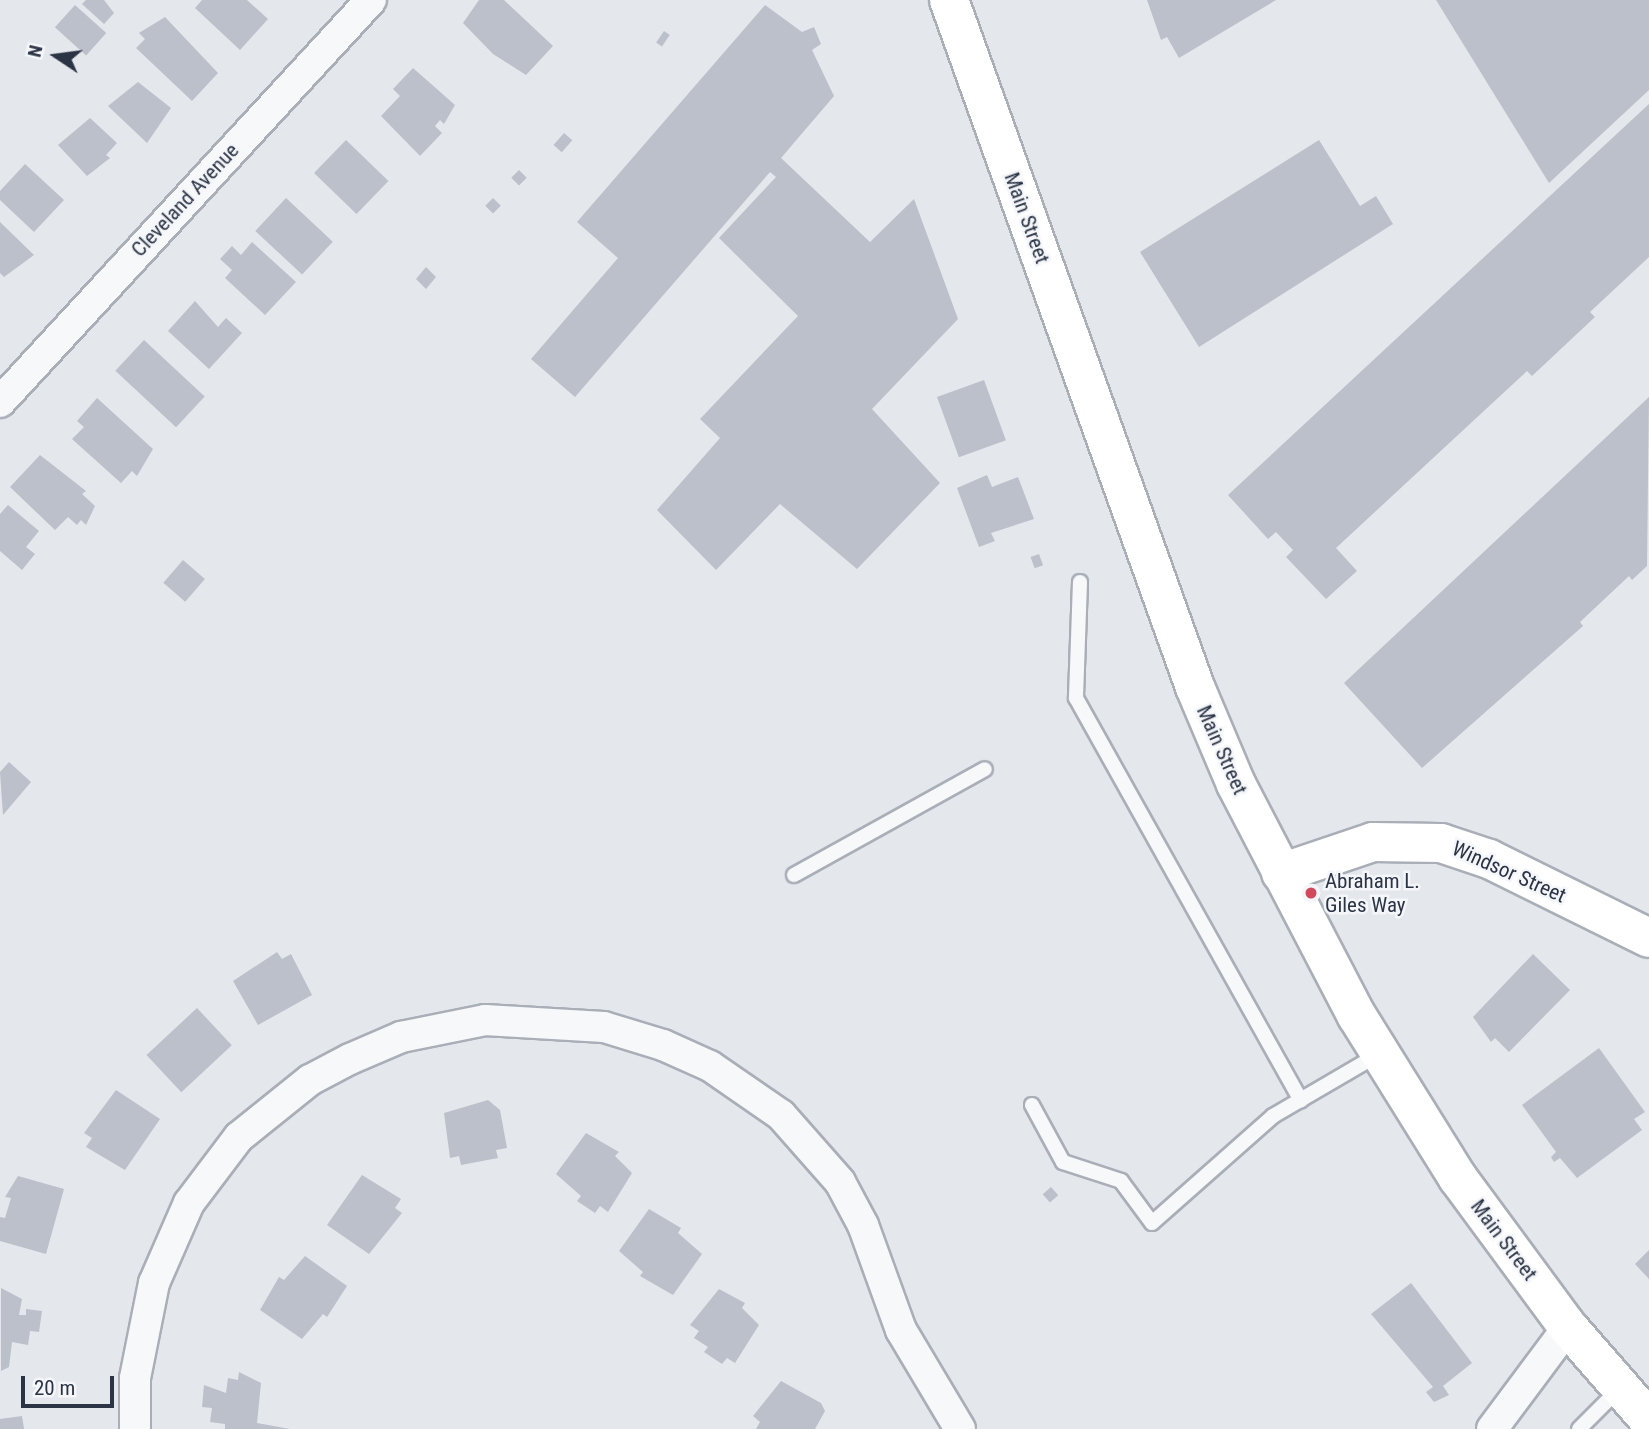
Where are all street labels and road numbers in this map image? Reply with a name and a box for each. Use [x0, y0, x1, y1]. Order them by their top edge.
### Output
street label: Cleveland Avenue [126, 138, 244, 262]
street label: Main Street [999, 169, 1055, 267]
street label: Main Street [1191, 702, 1253, 798]
street label: Windsor Street [1448, 836, 1570, 908]
street label: Main Street [1465, 1195, 1543, 1285]

